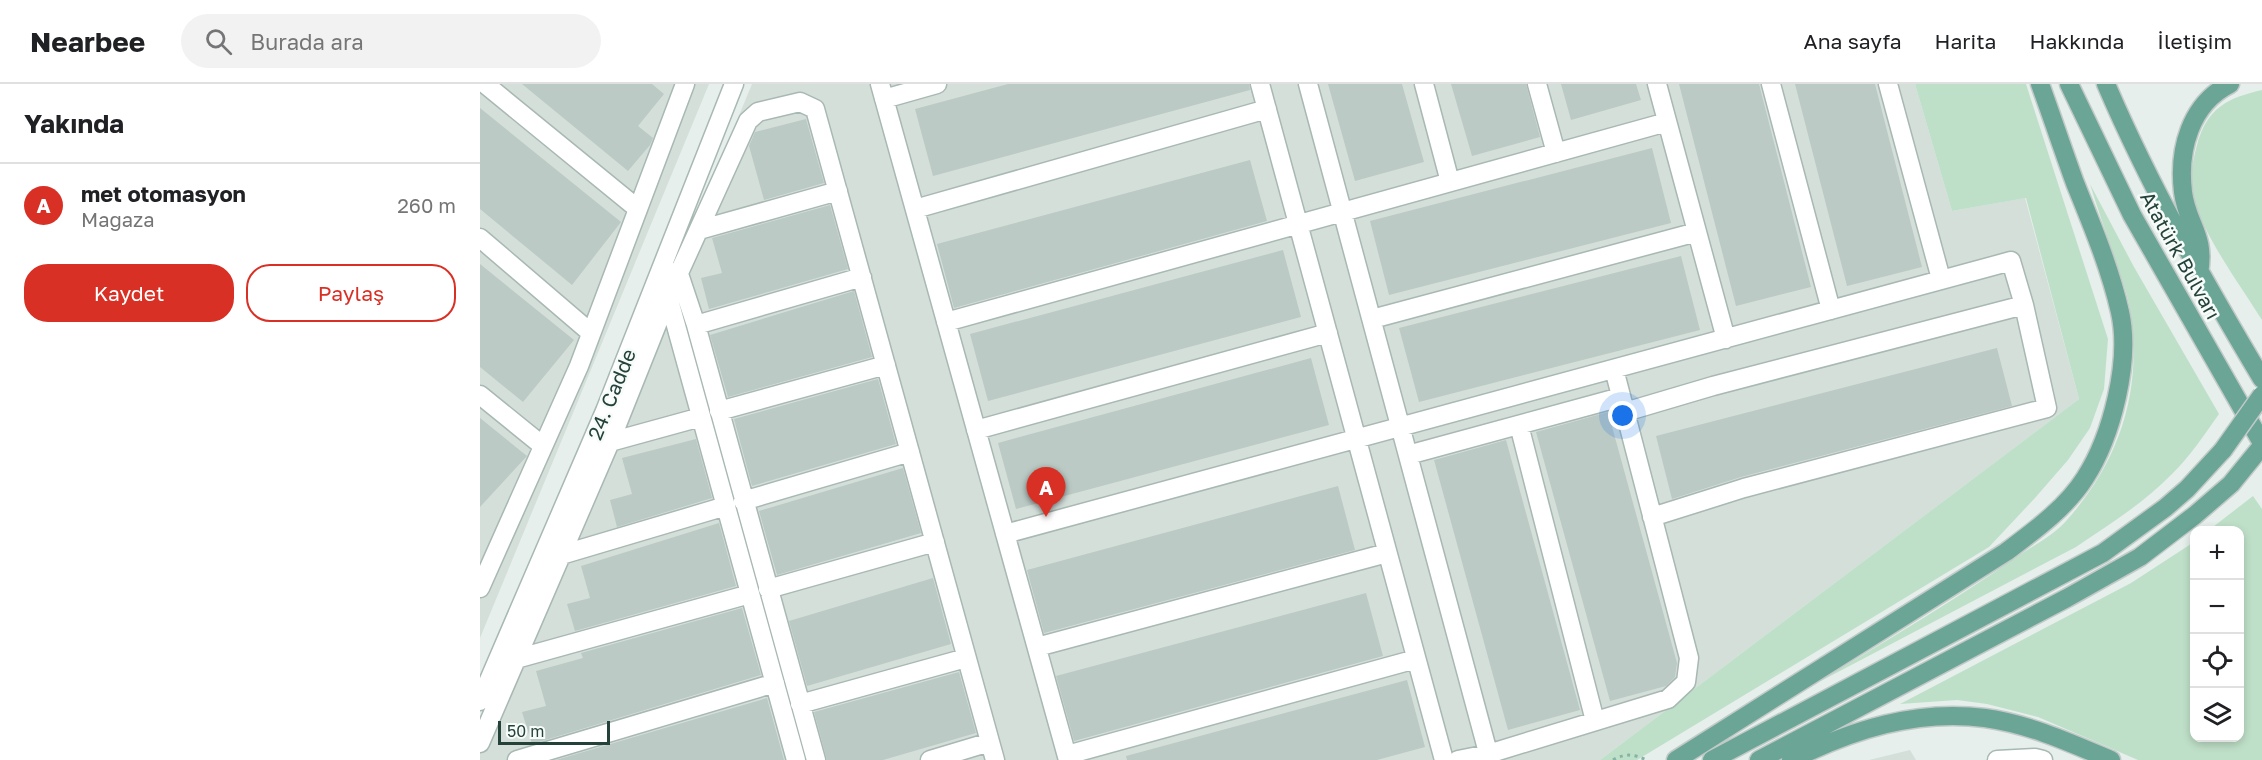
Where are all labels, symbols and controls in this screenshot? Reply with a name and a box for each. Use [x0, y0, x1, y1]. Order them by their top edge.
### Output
search box [181, 14, 601, 68]
text: Nearbee [30, 25, 145, 58]
icon: search [202, 25, 235, 58]
text: Burada ara [250, 28, 364, 55]
text: Ana sayfa [1804, 28, 1902, 54]
text: Harita [1935, 28, 1996, 54]
text: Hakkında [2029, 28, 2124, 54]
text: İletişim [2157, 28, 2232, 54]
text: Yakında [24, 108, 124, 139]
text: met otomasyon [81, 180, 246, 207]
street label: Atatürk Bulvarı [2136, 187, 2226, 323]
text: A [36, 193, 51, 217]
text: 260 m [397, 193, 456, 217]
text: Mağaza [81, 207, 155, 231]
button: Kaydet [24, 264, 234, 322]
button: Paylaş [246, 264, 456, 322]
street label: 24. Cadde [582, 345, 640, 443]
your location [1608, 401, 1637, 430]
pin: A [1026, 468, 1066, 517]
map controls [2190, 526, 2244, 742]
button: + [2190, 526, 2244, 580]
button: − [2190, 580, 2244, 634]
button: locate [2190, 634, 2244, 688]
button: layers [2190, 688, 2244, 742]
scale bar [498, 718, 610, 746]
text: 50 m [507, 721, 544, 741]

